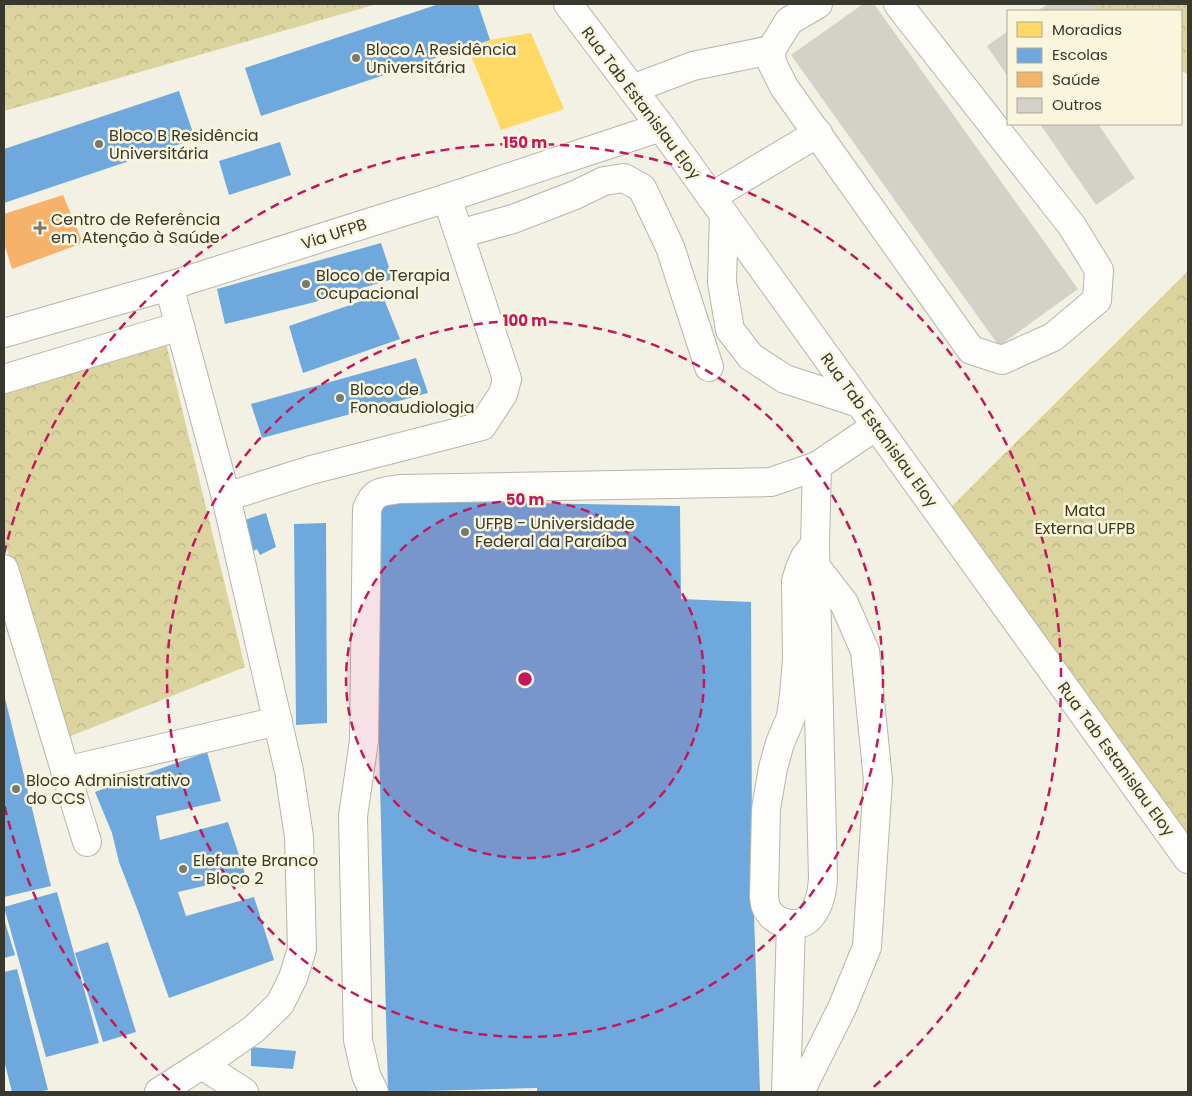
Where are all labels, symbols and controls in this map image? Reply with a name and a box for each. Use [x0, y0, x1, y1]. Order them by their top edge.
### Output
legend [1007, 10, 1182, 125]
text: Moradias [1052, 19, 1122, 40]
street label: Rua Tab Estanislau Eloy [576, 22, 706, 184]
place label: Bloco A Residência Universitária [366, 38, 517, 79]
text: Escolas [1052, 44, 1108, 65]
marker: Bloco A Residência Universitária [350, 52, 362, 64]
text: Saúde [1052, 69, 1100, 90]
text: Outros [1052, 94, 1102, 115]
place label: Bloco B Residência Universitária [109, 124, 259, 165]
text: 150 m [503, 132, 547, 153]
marker: Bloco B Residência Universitária [93, 138, 105, 150]
place label: Centro de Referência em Atenção à Saúde [51, 208, 220, 249]
street label: Via UFPB [298, 213, 370, 255]
marker: Centro de Referência em Atenção à Saúde [33, 221, 47, 235]
place label: Bloco de Terapia Ocupacional [316, 264, 450, 305]
marker: Bloco de Terapia Ocupacional [300, 278, 312, 290]
text: 100 m [503, 310, 547, 331]
street label: Rua Tab Estanislau Eloy [815, 348, 943, 512]
place label: Bloco de Fonoaudiologia [350, 378, 475, 419]
marker: Bloco de Fonoaudiologia [334, 392, 346, 404]
text: 50 m [506, 489, 544, 510]
park label: Mata Externa UFPB [1035, 499, 1136, 540]
place label: UFPB - Universidade Federal da Paraíba [475, 512, 635, 553]
marker: UFPB - Universidade Federal da Paraíba [459, 526, 471, 538]
centre of rings [516, 670, 534, 688]
street label: Rua Tab Estanislau Eloy [1052, 677, 1180, 841]
place label: Bloco Administrativo do CCS [26, 769, 190, 810]
marker: Bloco Administrativo do CCS [10, 783, 22, 795]
place label: Elefante Branco - Bloco 2 [193, 849, 318, 890]
marker: Elefante Branco - Bloco 2 [177, 863, 189, 875]

